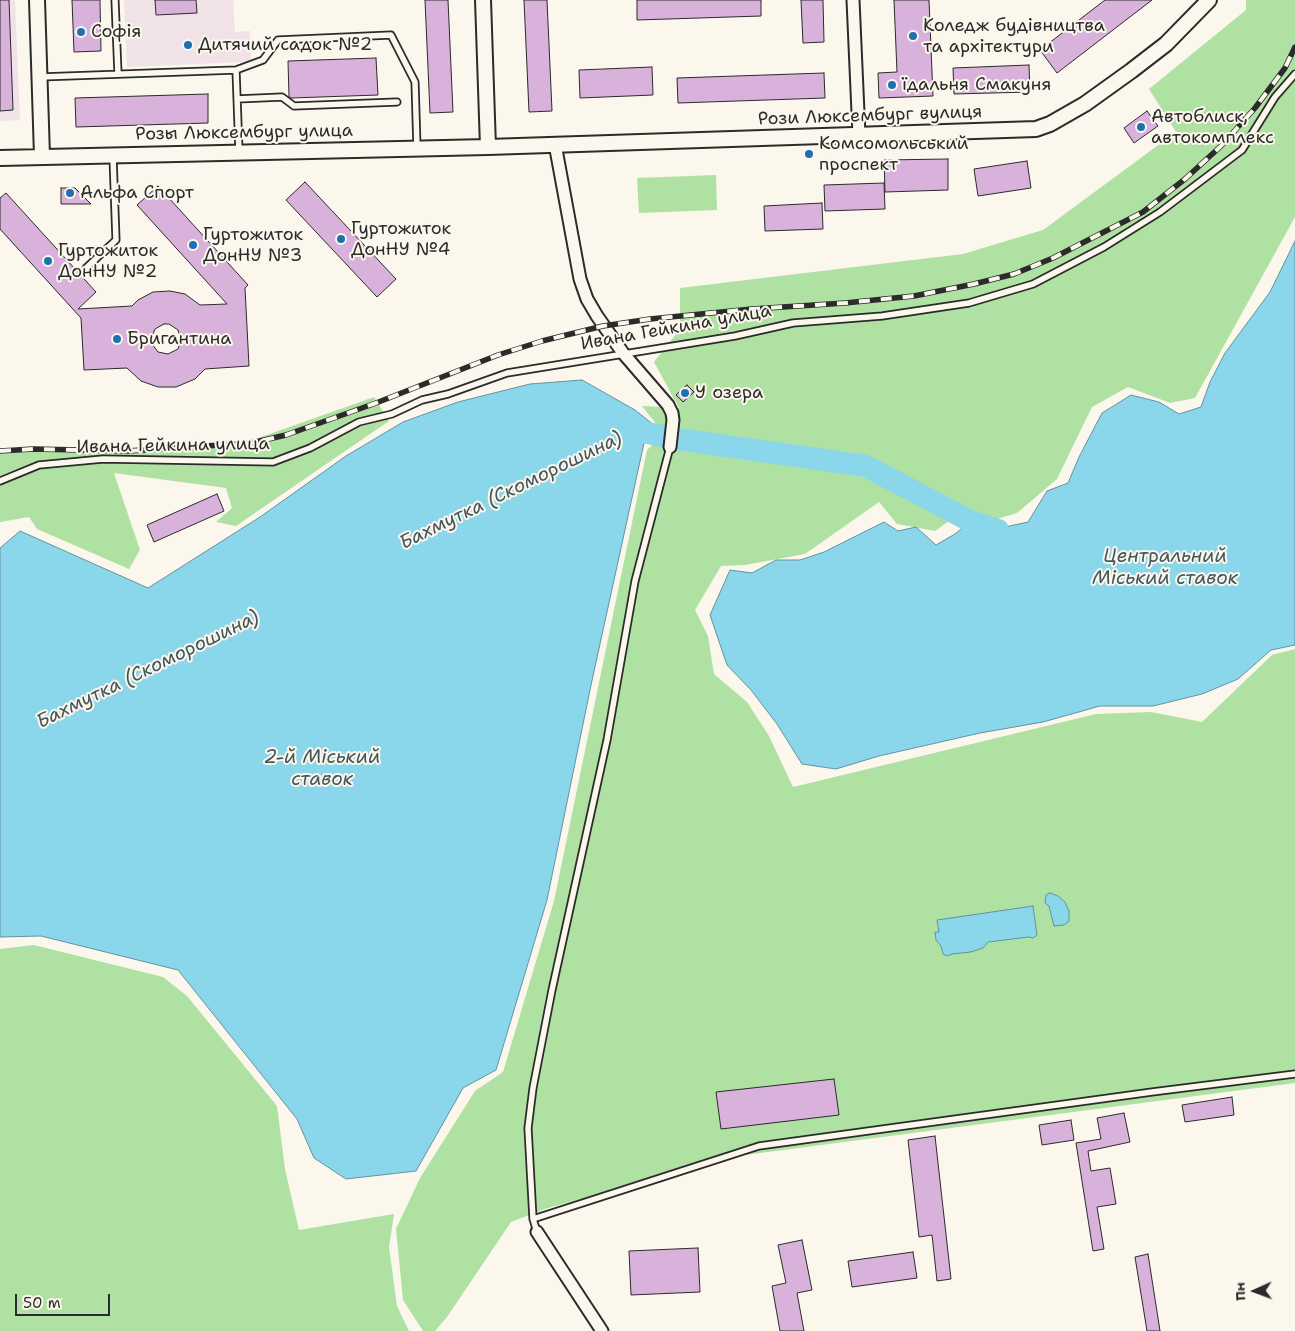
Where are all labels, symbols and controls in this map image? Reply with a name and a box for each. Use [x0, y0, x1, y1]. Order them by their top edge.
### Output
place label: Коледж будівництва та архітектури [923, 15, 1105, 58]
place label: Софія [91, 21, 141, 43]
marker: Софія [75, 26, 87, 38]
marker: Коледж будівництва та архітектури [907, 30, 919, 42]
place label: Дитячий садок №2 [198, 34, 372, 56]
marker: Дитячий садок №2 [182, 39, 194, 51]
place label: їдальня Смакуня [902, 74, 1051, 96]
marker: їдальня Смакуня [886, 79, 898, 91]
street label: Рози Люксембург вулиця [757, 101, 983, 131]
place label: Автоблиск, автокомплекс [1151, 106, 1274, 148]
street label: Розы Люксембург улица [135, 120, 353, 146]
marker: Автоблиск, автокомплекс [1135, 121, 1147, 133]
place label: Комсомольський проспект [819, 133, 969, 176]
marker: Комсомольський проспект [803, 148, 815, 160]
place label: Альфа Спорт [80, 182, 194, 204]
marker: Альфа Спорт [64, 187, 76, 199]
place label: Гуртожиток ДонНУ №4 [351, 218, 451, 260]
place label: Гуртожиток ДонНУ №3 [203, 224, 303, 266]
marker: Гуртожиток ДонНУ №4 [335, 233, 347, 245]
marker: Гуртожиток ДонНУ №3 [187, 239, 199, 251]
place label: Гуртожиток ДонНУ №2 [58, 240, 158, 282]
marker: Гуртожиток ДонНУ №2 [42, 255, 54, 267]
street label: Ивана Гейкина улица [579, 301, 773, 355]
place label: Бригантина [127, 328, 231, 350]
marker: Бригантина [111, 333, 123, 345]
place label: У озера [695, 382, 763, 404]
marker: У озера [679, 387, 691, 399]
water label: Бахмутка (Скоморошина) [396, 427, 626, 555]
street label: Ивана Гейкина улица [76, 434, 270, 458]
water label: Центральний Міський ставок [1092, 546, 1238, 590]
water label: Бахмутка (Скоморошина) [33, 606, 263, 734]
water label: 2-й Міський ставок [264, 747, 380, 791]
north arrow [1230, 1266, 1280, 1316]
text: Пн [1231, 1282, 1249, 1301]
scale bar [18, 1284, 112, 1316]
text: 50 m [23, 1293, 61, 1313]

